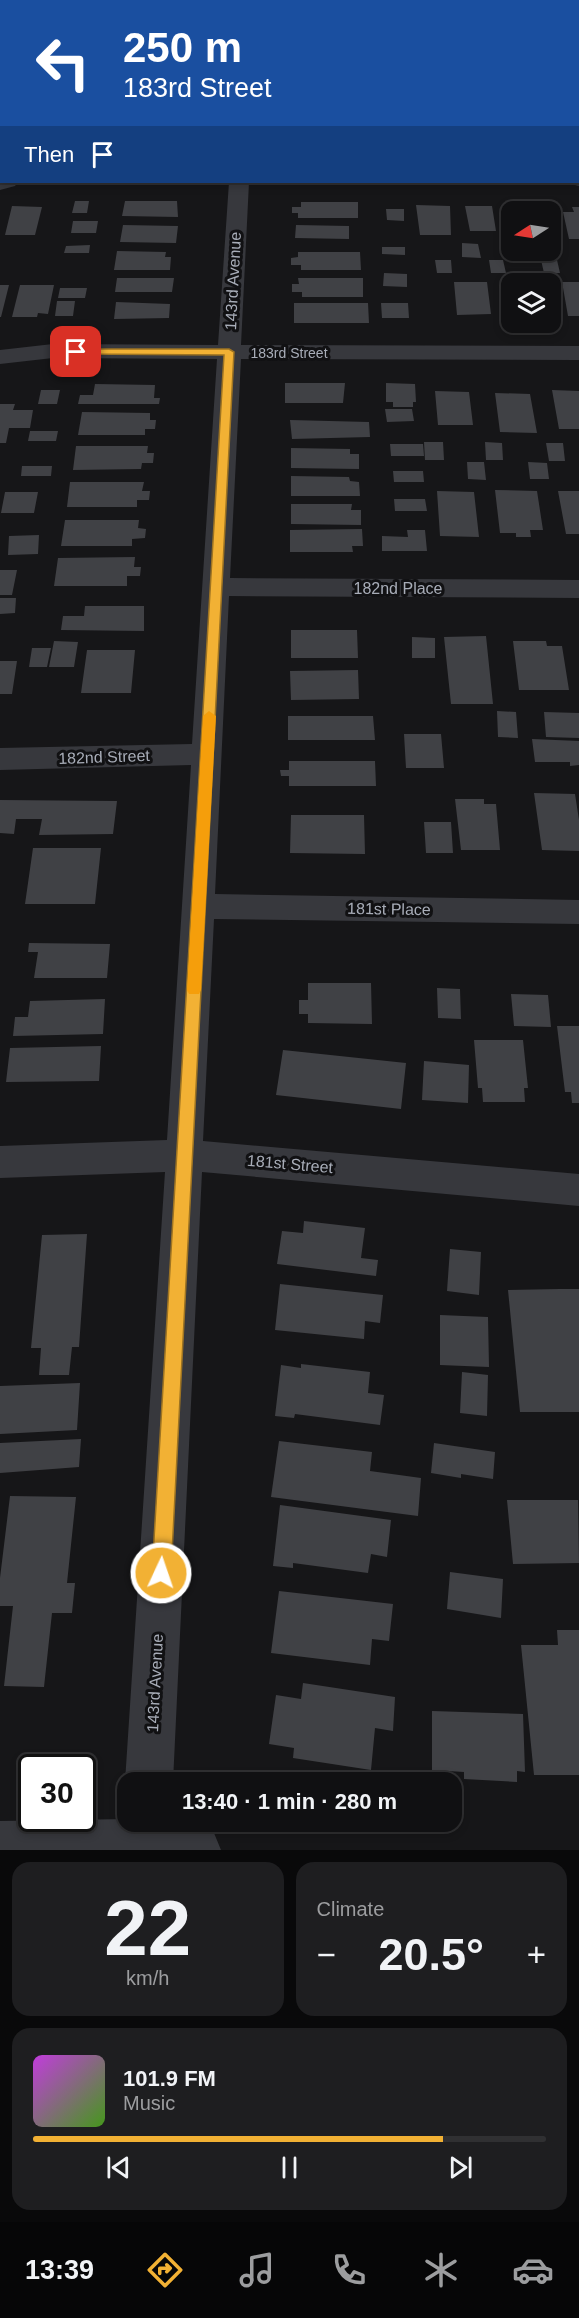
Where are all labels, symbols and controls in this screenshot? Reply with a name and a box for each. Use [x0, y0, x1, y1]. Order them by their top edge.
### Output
icon: left [24, 24, 102, 102]
text: 250 m [123, 24, 242, 71]
text: 183rd Street [123, 73, 272, 103]
icon: arrive [86, 138, 119, 171]
text: Then [24, 142, 74, 167]
north arrow [501, 201, 561, 261]
map controls [501, 201, 561, 333]
street label: 143rd Avenue [222, 231, 244, 331]
button: layers [501, 273, 561, 333]
pin [50, 326, 101, 377]
icon: arrive [59, 335, 92, 368]
street label: 183rd Street [250, 345, 328, 361]
street label: 182nd Place [354, 580, 443, 597]
street label: 182nd Street [58, 747, 151, 767]
street label: 181st Place [347, 900, 431, 918]
street label: 181st Street [246, 1152, 334, 1176]
position arrow [129, 1541, 193, 1605]
street label: 143rd Avenue [144, 1633, 166, 1733]
speed limit sign: 30 [18, 1754, 96, 1832]
text: 13:40 · 1 min · 280 m [182, 1789, 397, 1814]
text: 22 [104, 1884, 191, 1972]
text: Climate [317, 1898, 384, 1920]
text: 20.5° [378, 1929, 484, 1980]
text: − [317, 1936, 336, 1973]
text: + [527, 1936, 546, 1973]
text: km/h [126, 1967, 169, 1989]
text: 101.9 FM [123, 2066, 216, 2091]
text: Music [123, 2092, 175, 2114]
icon: previous [102, 2151, 135, 2184]
icon: pause [273, 2151, 306, 2184]
icon: next [444, 2151, 477, 2184]
icon: directions [144, 2249, 186, 2291]
icon: music [236, 2249, 278, 2291]
icon: phone [328, 2249, 370, 2291]
icon: climate [420, 2249, 462, 2291]
icon: car [512, 2249, 554, 2291]
text: 13:39 [25, 2255, 94, 2285]

